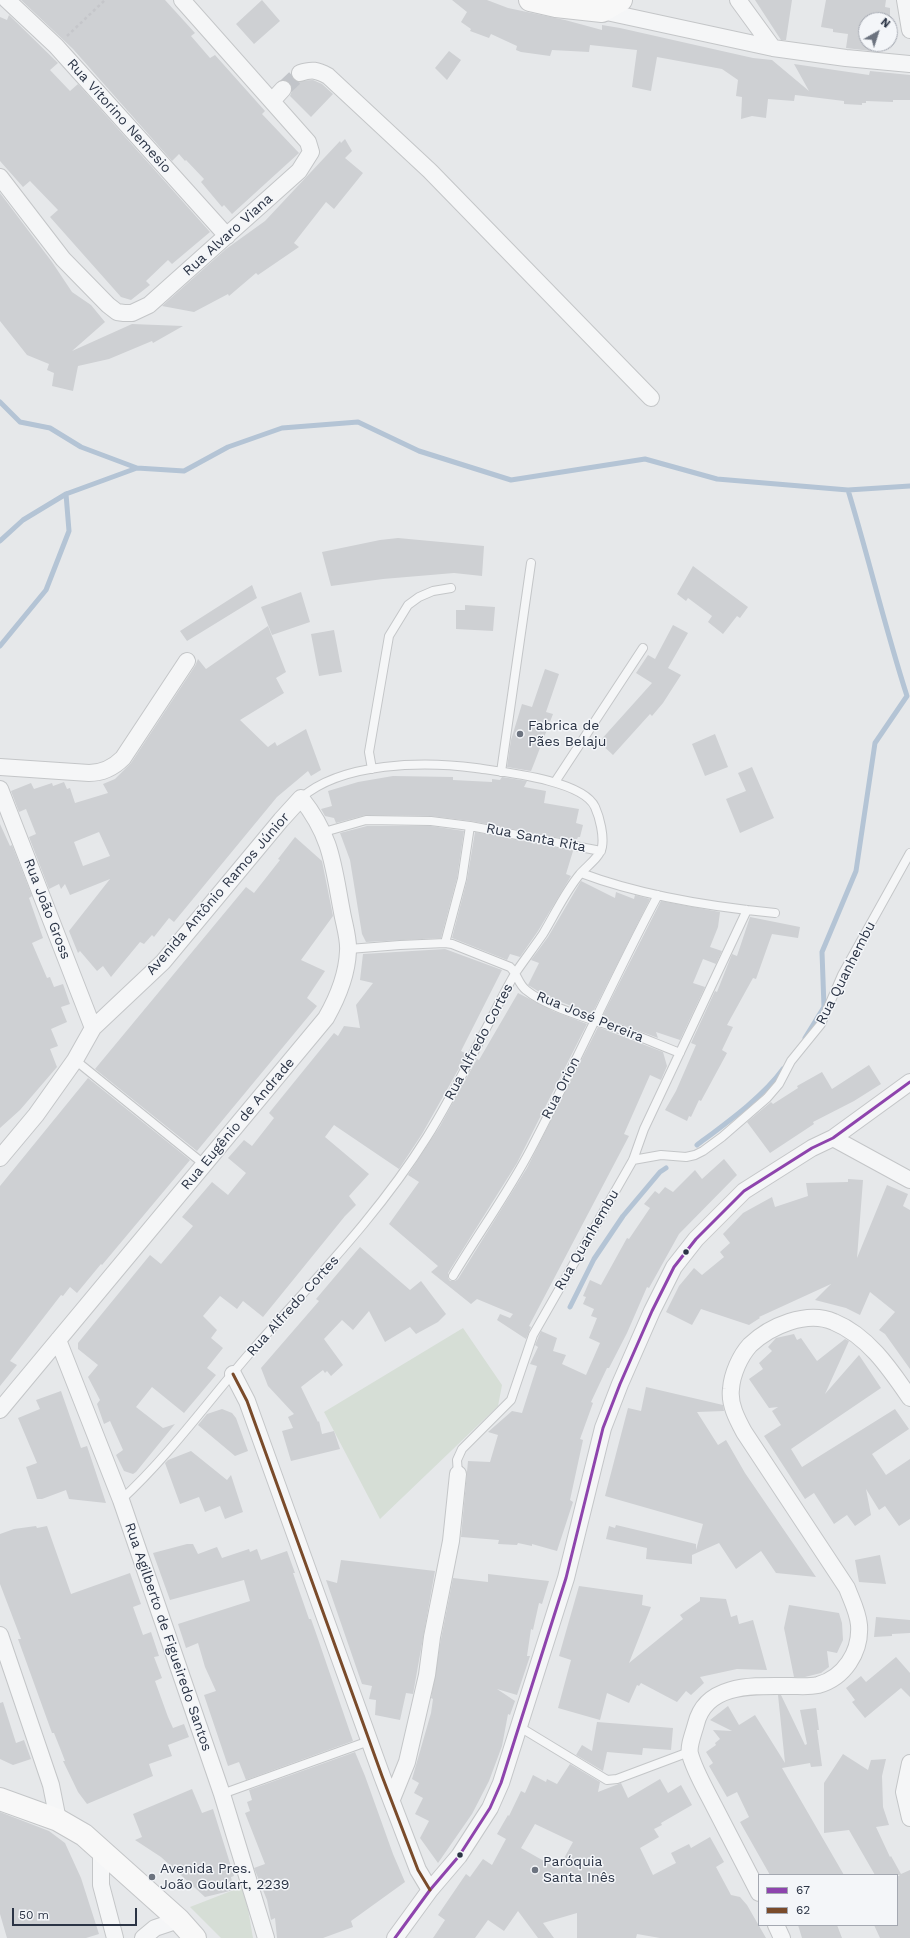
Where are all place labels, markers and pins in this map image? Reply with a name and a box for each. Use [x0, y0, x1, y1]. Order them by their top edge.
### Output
place label: Fabrica de Pães Belaju [528, 718, 606, 750]
marker: Fabrica de Pães Belaju [515, 729, 525, 739]
unlabelled marker [681, 1247, 691, 1257]
unlabelled marker [455, 1850, 465, 1860]
place label: Paróquia Santa Inês [543, 1854, 615, 1886]
place label: Avenida Pres. João Goulart, 2239 [160, 1861, 289, 1894]
marker: Paróquia Santa Inês [530, 1865, 540, 1875]
marker: Avenida Pres. João Goulart, 2239 [147, 1872, 157, 1882]

